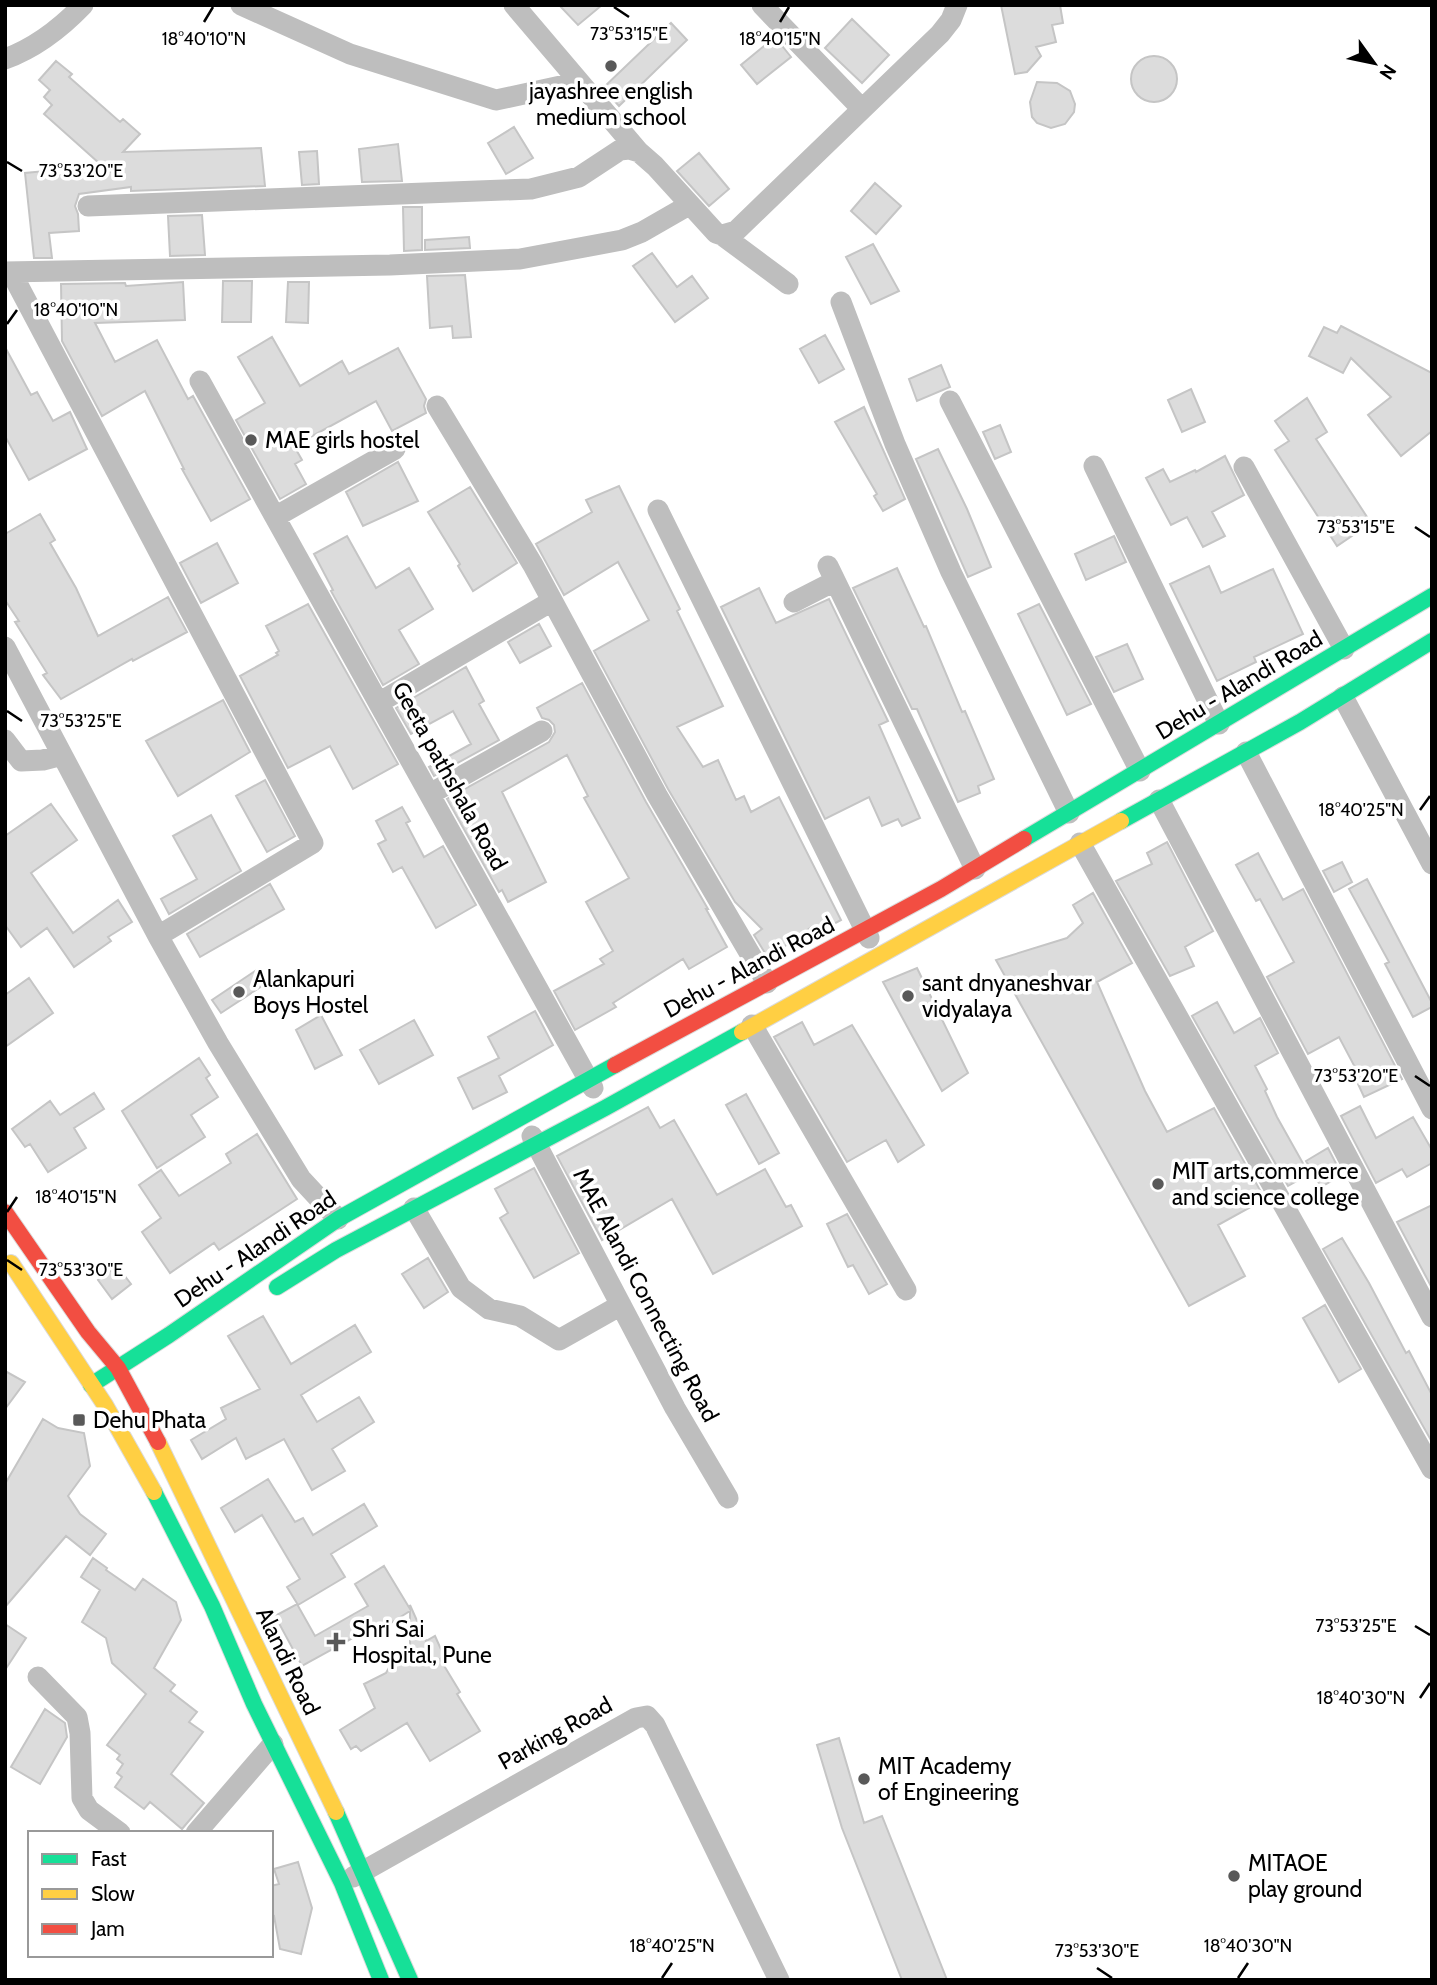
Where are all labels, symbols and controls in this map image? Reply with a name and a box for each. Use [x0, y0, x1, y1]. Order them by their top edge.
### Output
text: 73°53'15"E [590, 23, 668, 45]
text: 18°40'10"N [162, 28, 246, 50]
text: 18°40'15"N [739, 28, 821, 50]
north arrow [1339, 28, 1409, 98]
marker: jayashree english medium school [603, 58, 619, 74]
text: N [1375, 60, 1401, 84]
place label: jayashree english medium school [528, 77, 693, 131]
text: 73°53'20"E [39, 160, 123, 182]
text: 18°40'10"N [34, 299, 118, 321]
place label: MAE girls hostel [265, 426, 420, 454]
marker: MAE girls hostel [243, 432, 259, 448]
text: 73°53'15"E [1317, 516, 1395, 538]
street label: Dehu - Alandi Road [1151, 624, 1327, 746]
street label: Geeta pathshala Road [387, 677, 513, 875]
text: 73°53'25"E [40, 710, 122, 732]
text: 18°40'25"N [1318, 799, 1404, 821]
street label: Dehu - Alandi Road [659, 910, 839, 1024]
place label: Alankapuri Boys Hostel [253, 965, 369, 1019]
place label: sant dnyaneshvar vidyalaya [922, 969, 1093, 1023]
marker: Alankapuri Boys Hostel [231, 984, 247, 1000]
marker: sant dnyaneshvar vidyalaya [900, 988, 916, 1004]
text: 73°53'20"E [1314, 1065, 1398, 1087]
place label: MIT arts,commerce and science college [1172, 1157, 1359, 1211]
street label: MAE Alandi Connecting Road [567, 1163, 725, 1427]
marker: MIT arts,commerce and science college [1150, 1176, 1166, 1192]
street label: Dehu - Alandi Road [169, 1185, 341, 1313]
text: 18°40'15"N [35, 1186, 117, 1208]
text: 73°53'30"E [39, 1259, 123, 1281]
place label: Dehu Phata [93, 1406, 206, 1434]
marker: Dehu Phata [71, 1412, 87, 1428]
street label: Alandi Road [250, 1603, 326, 1719]
place label: Shri Sai Hospital, Pune [352, 1615, 492, 1669]
text: 73°53'25"E [1315, 1615, 1397, 1637]
marker: Shri Sai Hospital, Pune [326, 1632, 346, 1652]
text: 18°40'30"N [1317, 1687, 1405, 1709]
street label: Parking Road [493, 1690, 617, 1776]
place label: MIT Academy of Engineering [878, 1752, 1019, 1806]
marker: MIT Academy of Engineering [856, 1771, 872, 1787]
legend [28, 1831, 273, 1957]
text: Fast [91, 1846, 127, 1871]
place label: MITAOE play ground [1248, 1849, 1362, 1903]
marker: MITAOE play ground [1226, 1868, 1242, 1884]
text: Slow [91, 1881, 135, 1906]
text: Jam [90, 1916, 125, 1941]
text: 18°40'25"N [629, 1935, 715, 1957]
text: 18°40'30"N [1204, 1935, 1292, 1957]
text: 73°53'30"E [1055, 1940, 1139, 1962]

